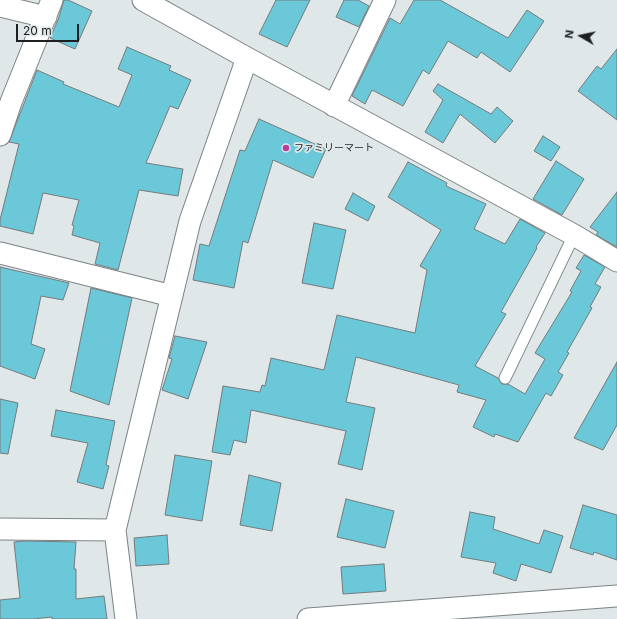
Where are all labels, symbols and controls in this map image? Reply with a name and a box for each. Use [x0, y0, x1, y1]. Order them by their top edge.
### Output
scale bar [18, 16, 81, 42]
north arrow [561, 16, 601, 56]
text: 20 m [23, 23, 52, 38]
text: N [562, 29, 577, 39]
place label: ファミリーマート [294, 142, 374, 154]
marker: ファミリーマート [281, 143, 291, 153]

